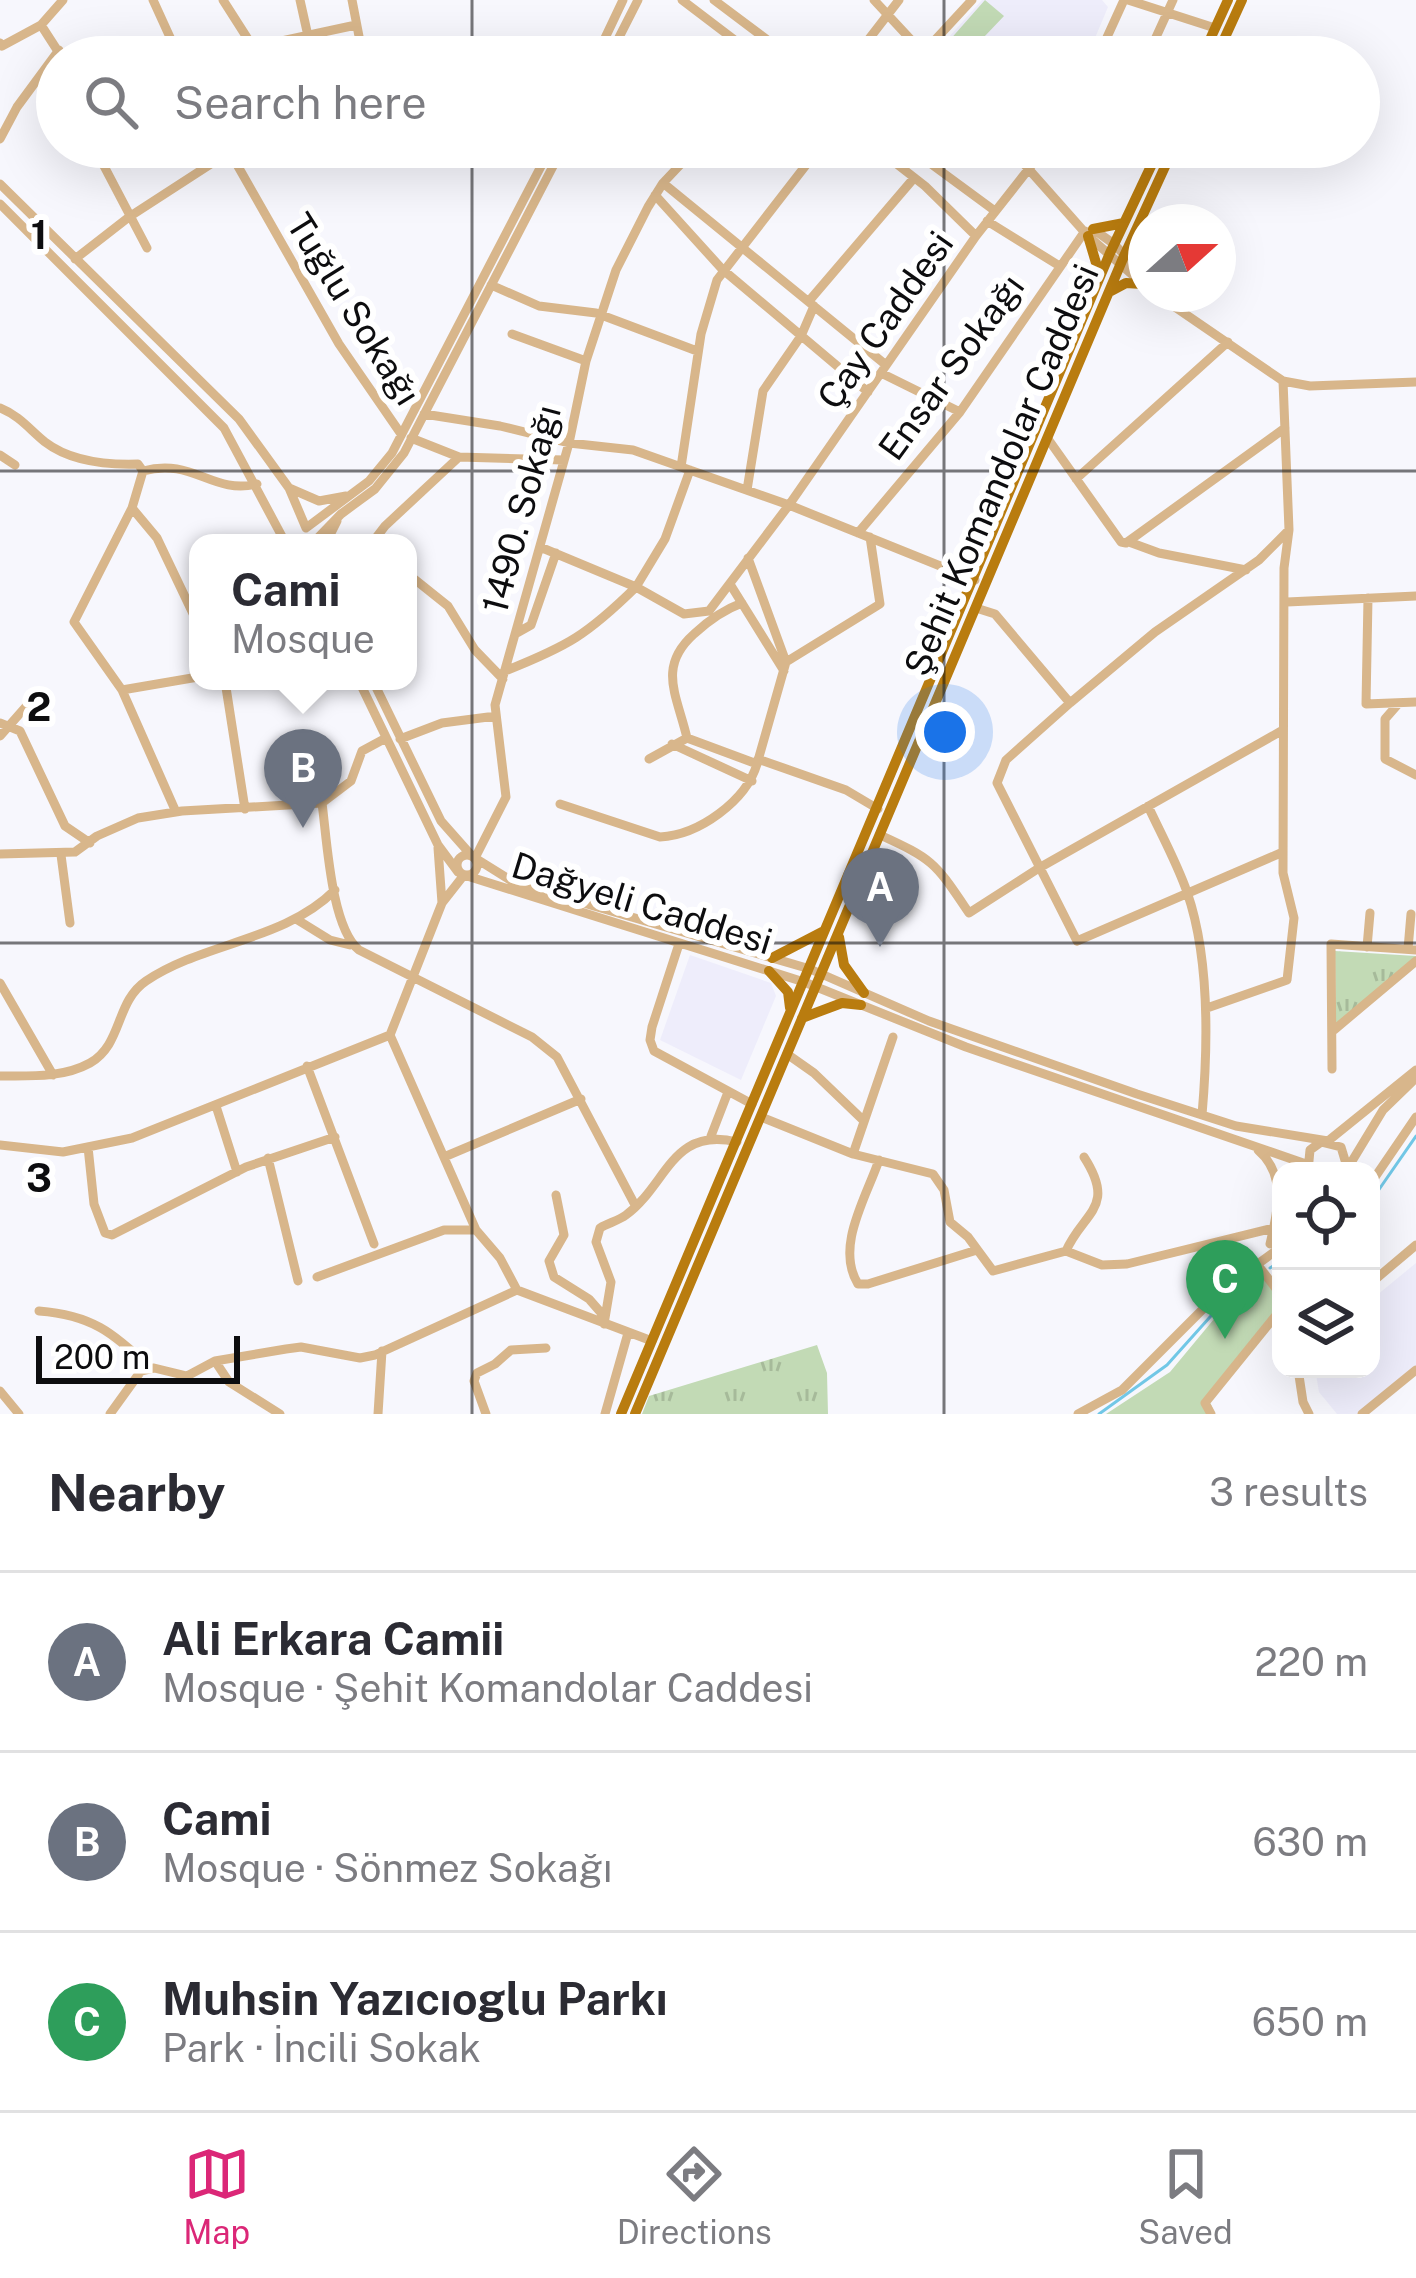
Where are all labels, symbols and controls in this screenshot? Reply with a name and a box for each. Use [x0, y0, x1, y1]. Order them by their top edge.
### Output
search box [36, 36, 1380, 168]
icon: search [78, 69, 144, 135]
text: Search here [174, 76, 427, 129]
north arrow [1128, 204, 1236, 312]
street label: Tuğlu Sokağı [278, 206, 430, 412]
text: 1 [31, 212, 47, 258]
street label: Çay Caddesi [809, 223, 961, 417]
street label: Şehit Komandolar Caddesi [895, 258, 1107, 682]
street label: Ensar Sokağı [870, 266, 1032, 468]
street label: 1490. Sokağı [473, 400, 569, 618]
popup [189, 534, 417, 690]
text: Cami [231, 563, 341, 616]
text: Mosque [231, 616, 375, 662]
text: 2 [27, 684, 51, 730]
your location [915, 702, 975, 762]
pin: B [264, 729, 342, 828]
street label: Dağyeli Caddesi [507, 843, 777, 963]
pin: A [841, 848, 919, 947]
text: 3 [26, 1155, 52, 1201]
map controls [1272, 1162, 1380, 1378]
button: locate [1272, 1162, 1380, 1270]
pin: C [1186, 1240, 1264, 1339]
button: layers [1272, 1270, 1380, 1378]
scale bar [36, 1330, 240, 1383]
text: 200 m [54, 1338, 150, 1376]
text: Nearby [48, 1463, 225, 1522]
text: 3 results [1209, 1469, 1368, 1515]
text: Ali Erkara Camii [162, 1612, 504, 1665]
text: A [73, 1639, 101, 1685]
text: 220 m [1254, 1639, 1368, 1685]
text: Mosque · Şehit Komandolar Caddesi [162, 1665, 813, 1711]
text: Cami [162, 1792, 272, 1845]
text: B [74, 1819, 100, 1865]
text: 630 m [1253, 1819, 1368, 1865]
text: Mosque · Sönmez Sokağı [162, 1845, 612, 1891]
text: Muhsin Yazıcıoglu Parkı [162, 1972, 668, 2025]
text: C [73, 1999, 101, 2045]
text: 650 m [1252, 1999, 1368, 2045]
text: Park · İncili Sokak [162, 2025, 481, 2071]
tab: Map [183, 2141, 250, 2251]
tab: Directions [617, 2141, 772, 2251]
tab: Saved [1138, 2141, 1233, 2251]

